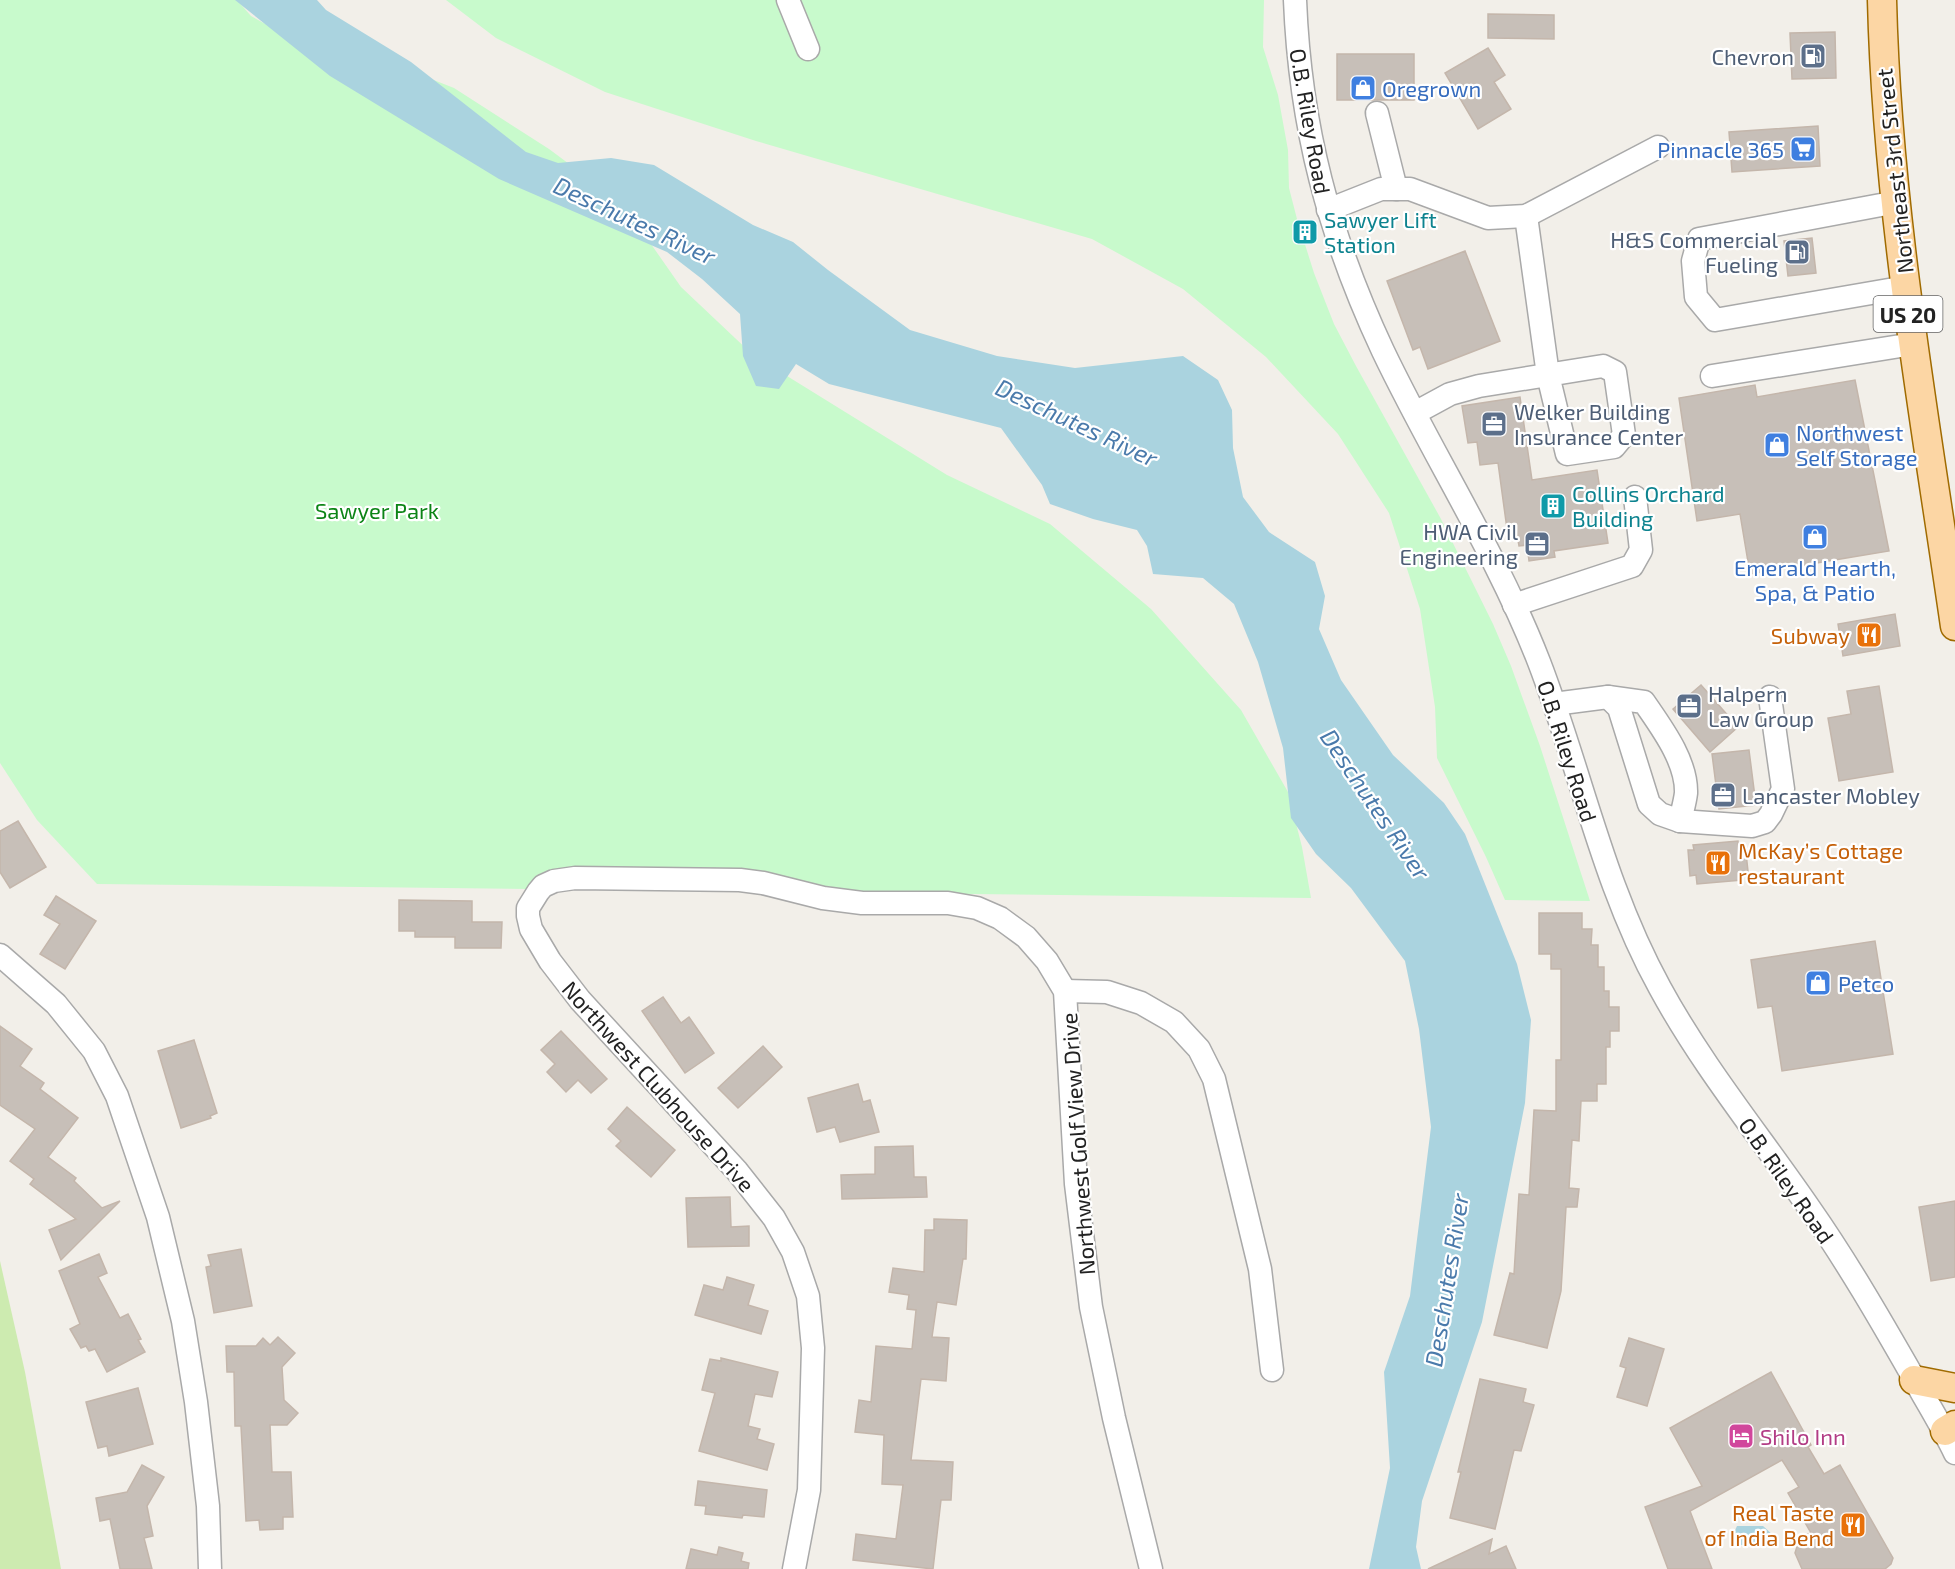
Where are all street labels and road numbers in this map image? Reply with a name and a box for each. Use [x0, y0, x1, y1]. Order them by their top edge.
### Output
street label: O.B. Riley Road [1285, 46, 1337, 196]
street label: Northeast 3rd Street [1870, 67, 1918, 275]
road number: US 20 [1874, 296, 1942, 332]
street label: O.B. Riley Road [1533, 677, 1603, 825]
street label: Northwest Clubhouse Drive [558, 975, 760, 1197]
street label: Northwest Golf View Drive [1055, 1012, 1099, 1276]
street label: O.B. Riley Road [1734, 1112, 1840, 1248]

